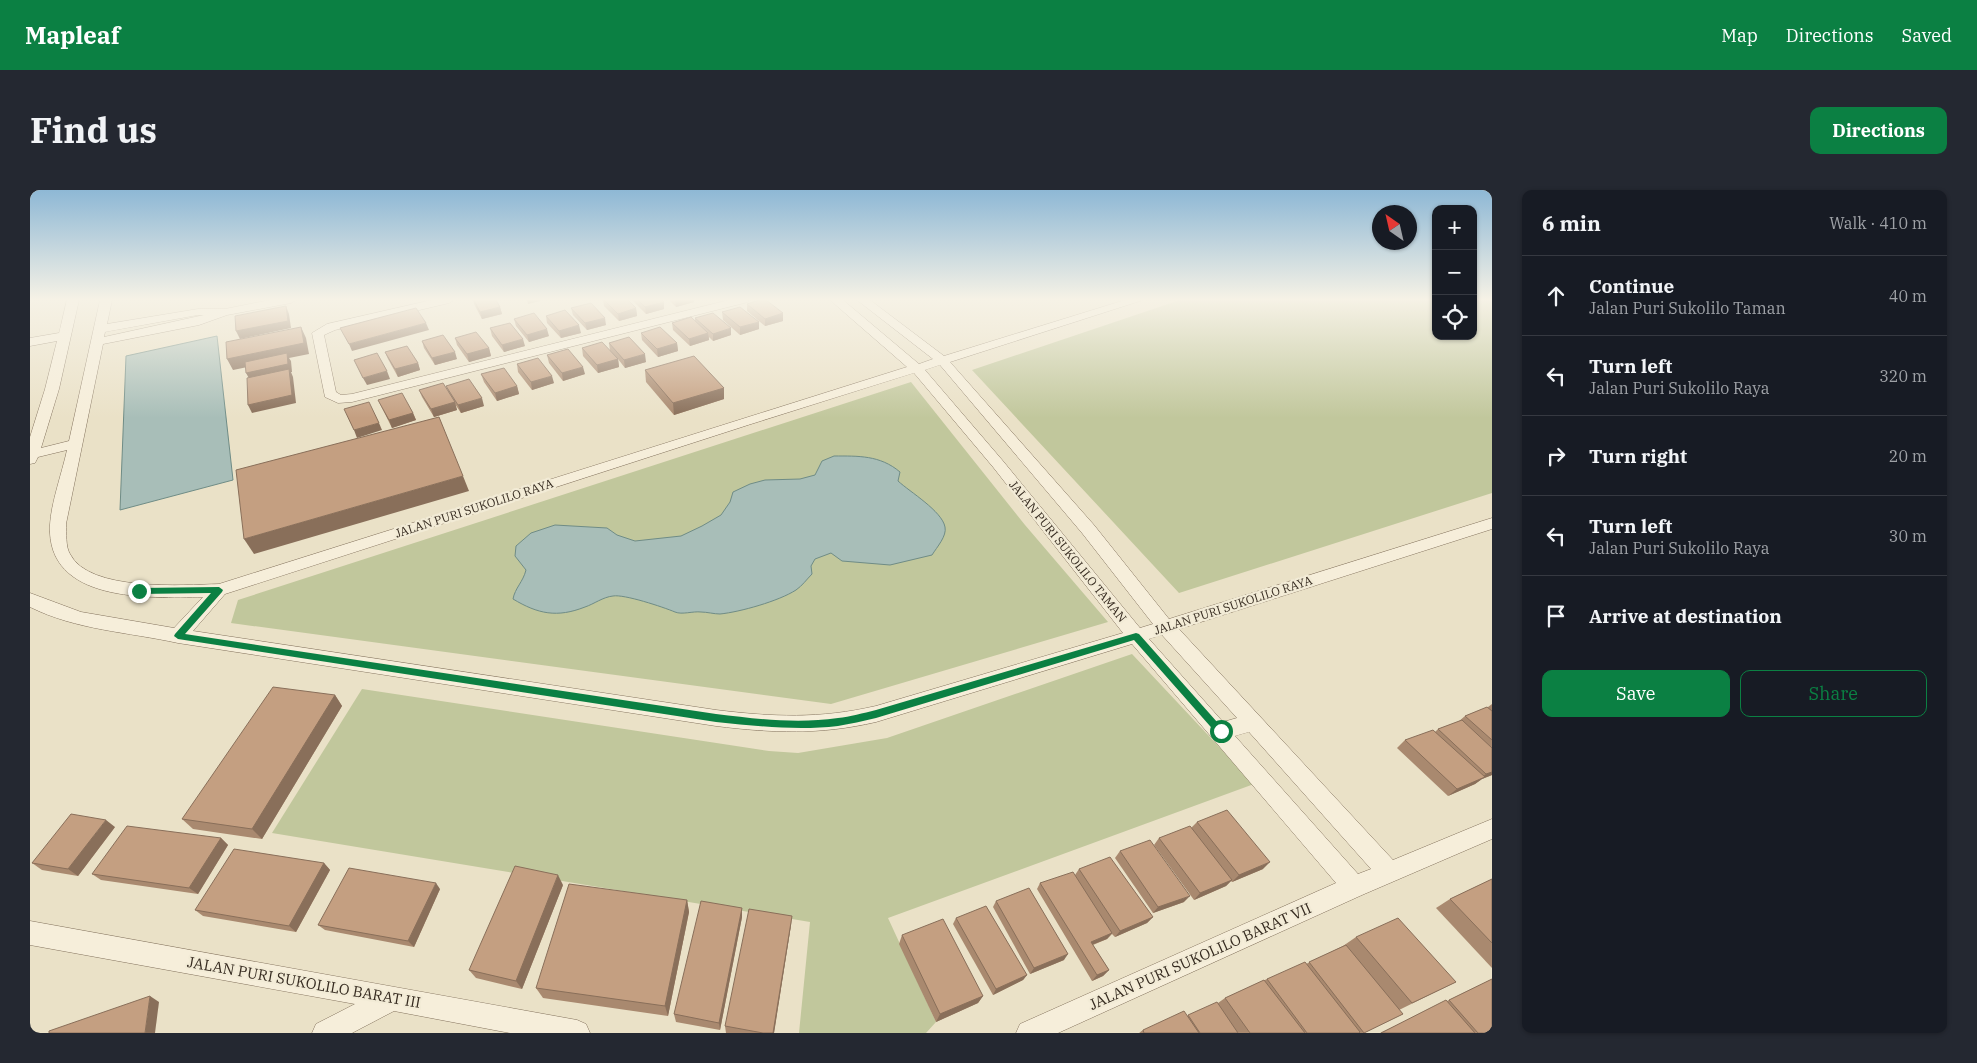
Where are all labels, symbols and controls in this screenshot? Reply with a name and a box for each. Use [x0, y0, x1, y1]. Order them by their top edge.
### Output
text: Mapleaf [25, 19, 120, 51]
text: Map [1721, 24, 1758, 47]
text: Directions [1786, 24, 1874, 47]
text: Saved [1902, 24, 1952, 47]
text: Find us [30, 107, 157, 153]
button: Directions [1810, 107, 1947, 154]
north arrow [1372, 205, 1417, 250]
map controls [1432, 205, 1477, 340]
button: + [1432, 205, 1477, 250]
text: 6 min [1542, 209, 1601, 237]
text: Walk · 410 m [1829, 213, 1927, 233]
button: − [1432, 250, 1477, 295]
text: Continue [1589, 274, 1674, 298]
icon: ahead [1542, 282, 1570, 310]
text: 40 m [1889, 286, 1927, 306]
button: locate [1432, 295, 1477, 340]
text: Jalan Puri Sukolilo Taman [1589, 298, 1786, 318]
text: Turn left [1589, 354, 1672, 378]
icon: left [1542, 362, 1570, 390]
text: 320 m [1879, 366, 1927, 386]
text: Jalan Puri Sukolilo Raya [1589, 378, 1769, 398]
icon: right [1542, 442, 1570, 470]
text: Turn right [1589, 444, 1687, 468]
text: 20 m [1889, 446, 1927, 466]
street label: JALAN PURI SUKOLILO RAYA [393, 475, 556, 541]
street label: JALAN PURI SUKOLILO TAMAN [1006, 477, 1130, 625]
text: Turn left [1589, 514, 1672, 538]
icon: left [1542, 522, 1570, 550]
text: 30 m [1889, 526, 1927, 546]
text: Jalan Puri Sukolilo Raya [1589, 538, 1769, 558]
street label: JALAN PURI SUKOLILO RAYA [1152, 572, 1315, 638]
route end [128, 580, 151, 603]
icon: arrive [1542, 602, 1570, 630]
text: Arrive at destination [1589, 604, 1782, 628]
button: Save [1542, 670, 1730, 717]
button: Share [1740, 670, 1927, 717]
route start [1210, 720, 1233, 743]
street label: JALAN PURI SUKOLILO BARAT VII [1086, 898, 1314, 1014]
street label: JALAN PURI SUKOLILO BARAT III [186, 952, 422, 1012]

